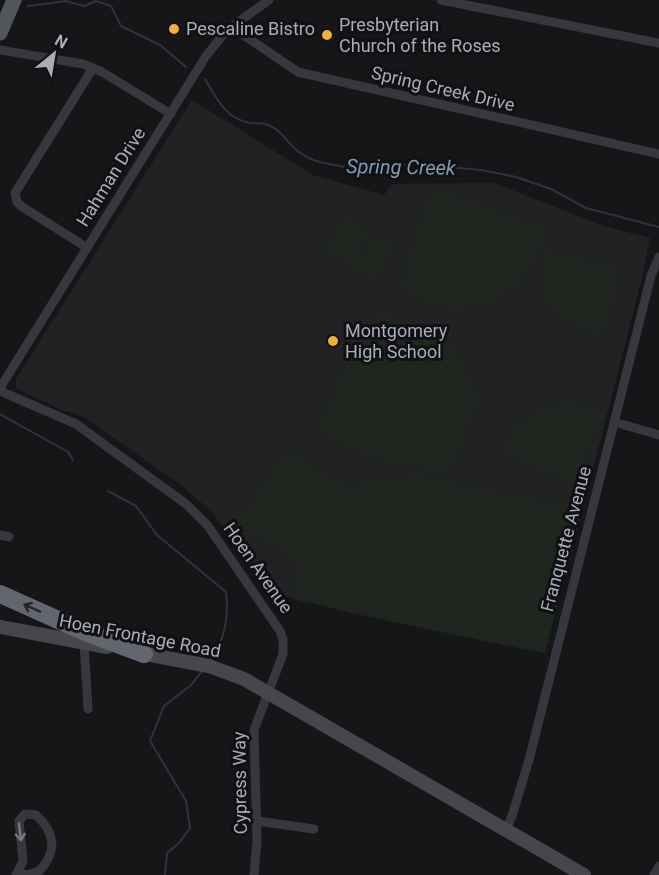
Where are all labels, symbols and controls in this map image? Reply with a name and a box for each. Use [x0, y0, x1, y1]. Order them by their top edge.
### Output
place label: Presbyterian Church of the Roses [339, 14, 501, 56]
place label: Pescaline Bistro [186, 18, 315, 39]
marker: Pescaline Bistro [167, 22, 181, 36]
north arrow [24, 24, 84, 84]
marker: Presbyterian Church of the Roses [320, 28, 334, 42]
text: N [52, 30, 71, 52]
street label: Spring Creek Drive [369, 62, 517, 115]
street label: Hahman Drive [72, 123, 149, 230]
water label: Spring Creek [346, 154, 457, 180]
place label: Montgomery High School [345, 320, 448, 362]
marker: Montgomery High School [326, 334, 340, 348]
street label: Franquette Avenue [536, 464, 595, 614]
street label: Hoen Avenue [219, 518, 297, 617]
one-way arrow [23, 602, 41, 613]
street label: Hoen Frontage Road [58, 610, 223, 661]
street label: Cypress Way [228, 731, 251, 835]
one-way arrow [15, 821, 26, 841]

